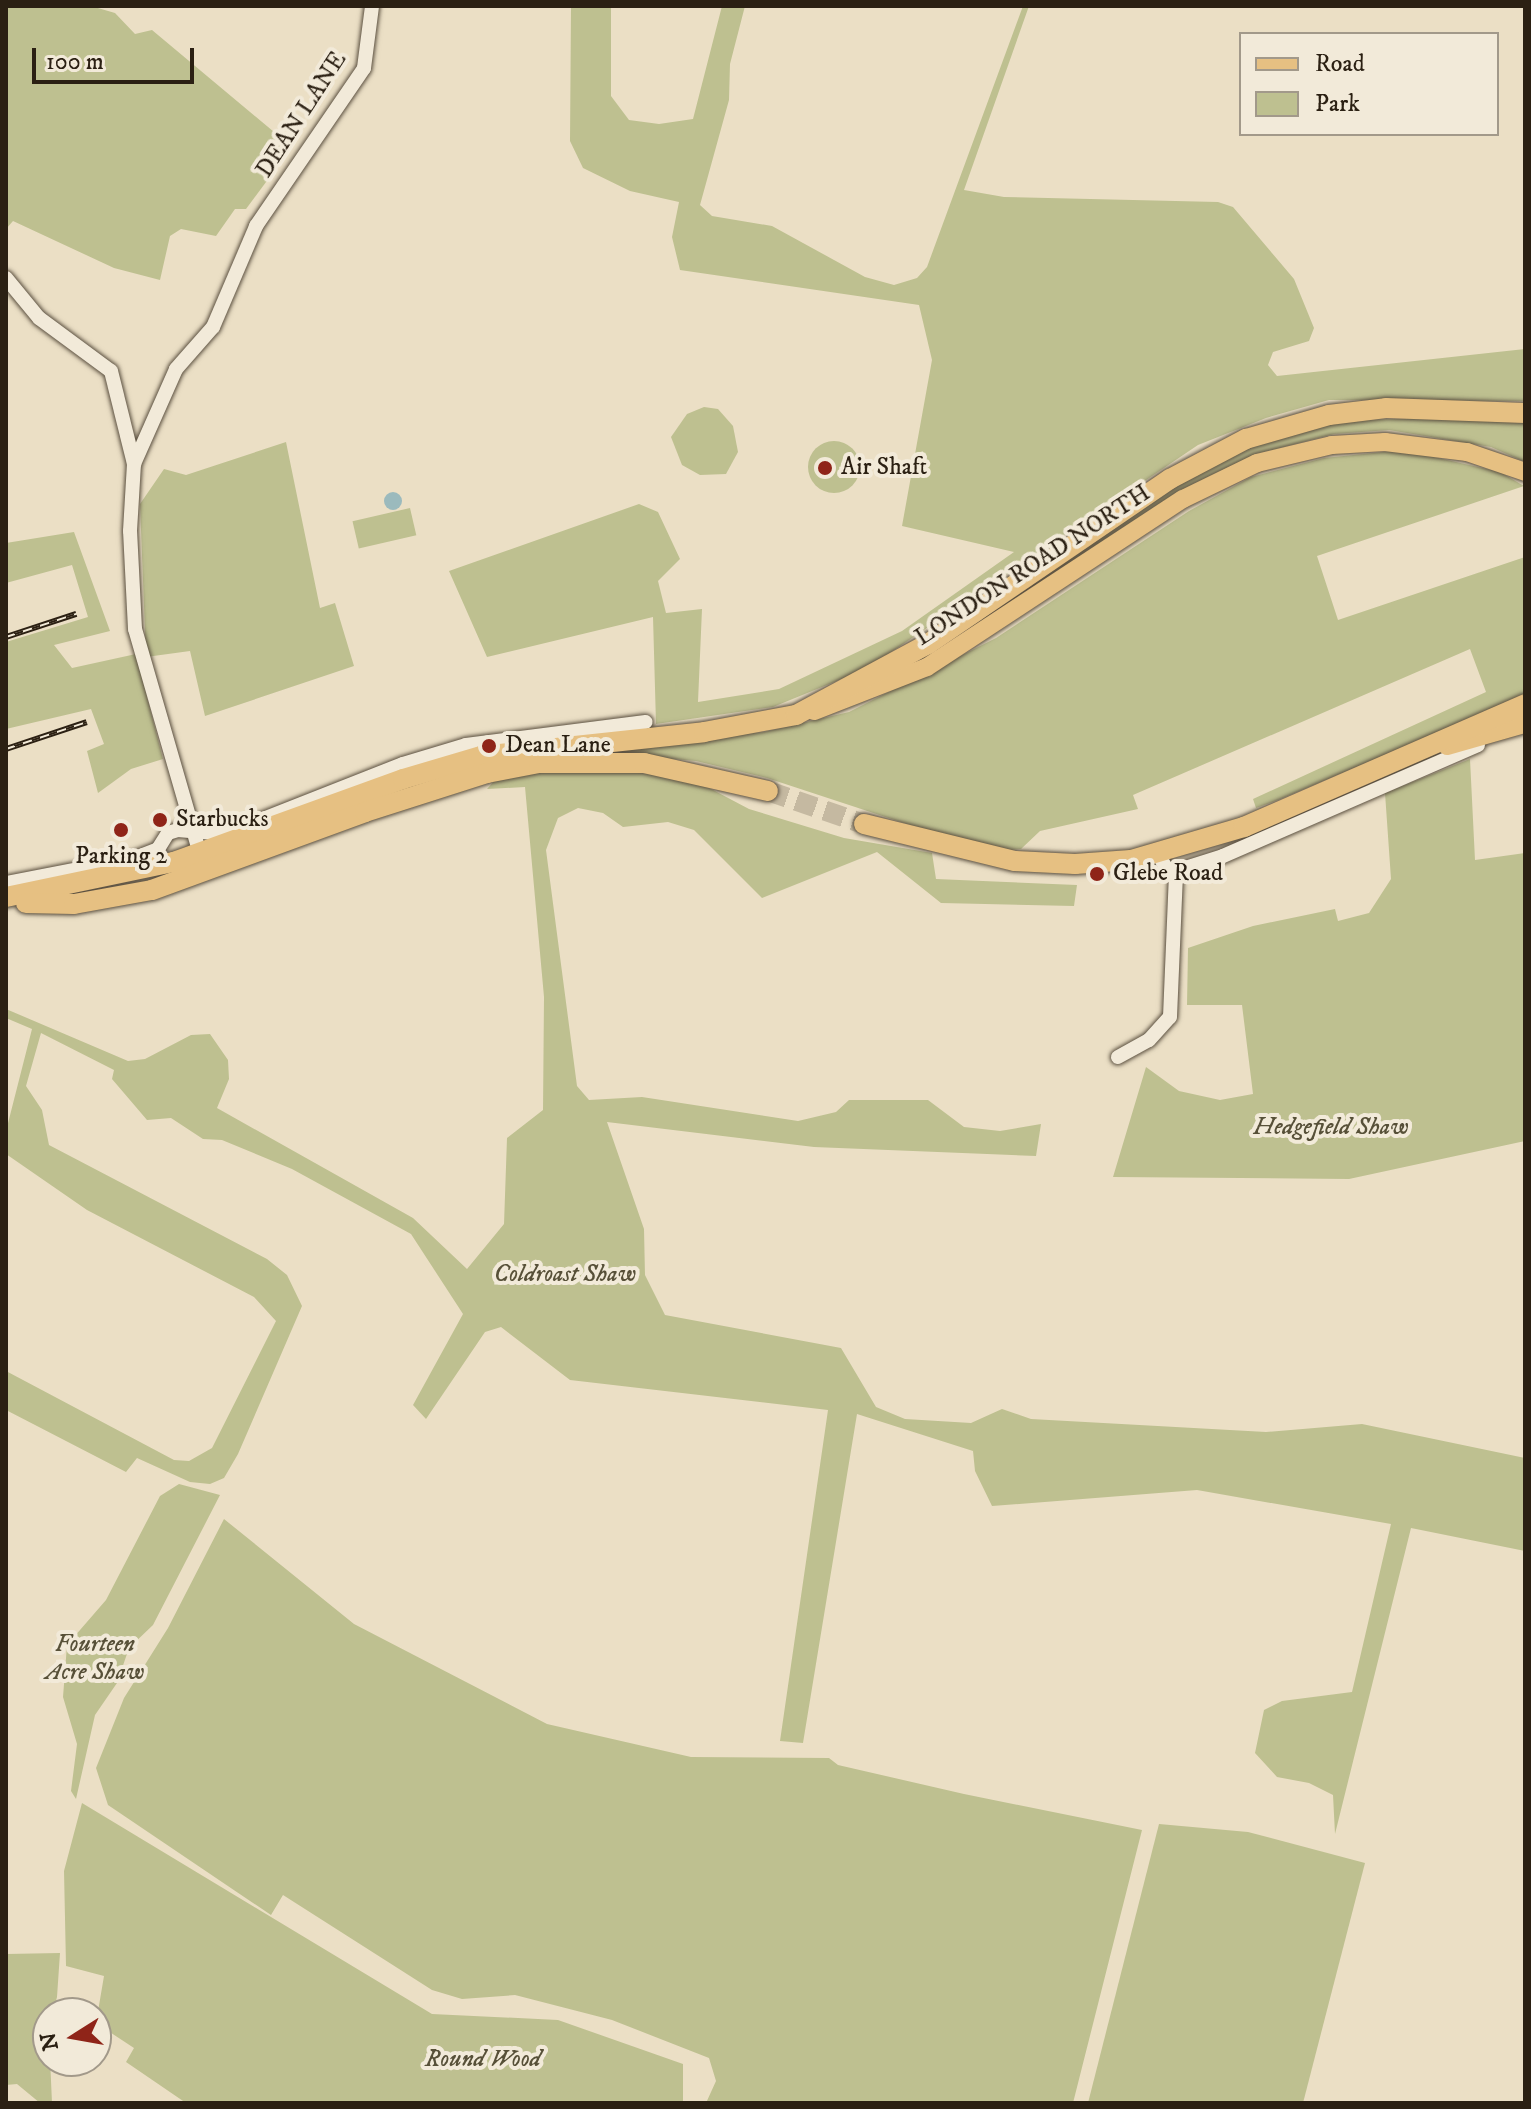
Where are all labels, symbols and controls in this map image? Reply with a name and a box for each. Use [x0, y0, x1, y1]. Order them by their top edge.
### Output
scale bar [36, 32, 198, 82]
legend [1239, 32, 1499, 136]
text: 100 m [46, 47, 104, 77]
street label: DEAN LANE [251, 47, 353, 183]
text: Road [1315, 49, 1365, 79]
text: Park [1315, 89, 1360, 119]
place label: Air Shaft [841, 454, 927, 482]
marker: Air Shaft [816, 459, 834, 477]
street label: LONDON ROAD NORTH [910, 479, 1156, 653]
place label: Dean Lane [505, 732, 611, 760]
marker: Dean Lane [480, 737, 498, 755]
place label: Starbucks [176, 806, 268, 834]
marker: Starbucks [151, 811, 169, 829]
marker: Parking 2 [112, 821, 130, 839]
place label: Parking 2 [75, 843, 167, 871]
place label: Glebe Road [1113, 860, 1223, 888]
marker: Glebe Road [1088, 865, 1106, 883]
park label: Hedgefield Shaw [1253, 1114, 1409, 1142]
park label: Coldroast Shaw [494, 1261, 636, 1289]
park label: Fourteen Acre Shaw [45, 1631, 145, 1687]
north arrow [32, 1997, 112, 2077]
text: N [35, 2030, 65, 2053]
park label: Round Wood [425, 2046, 541, 2074]

